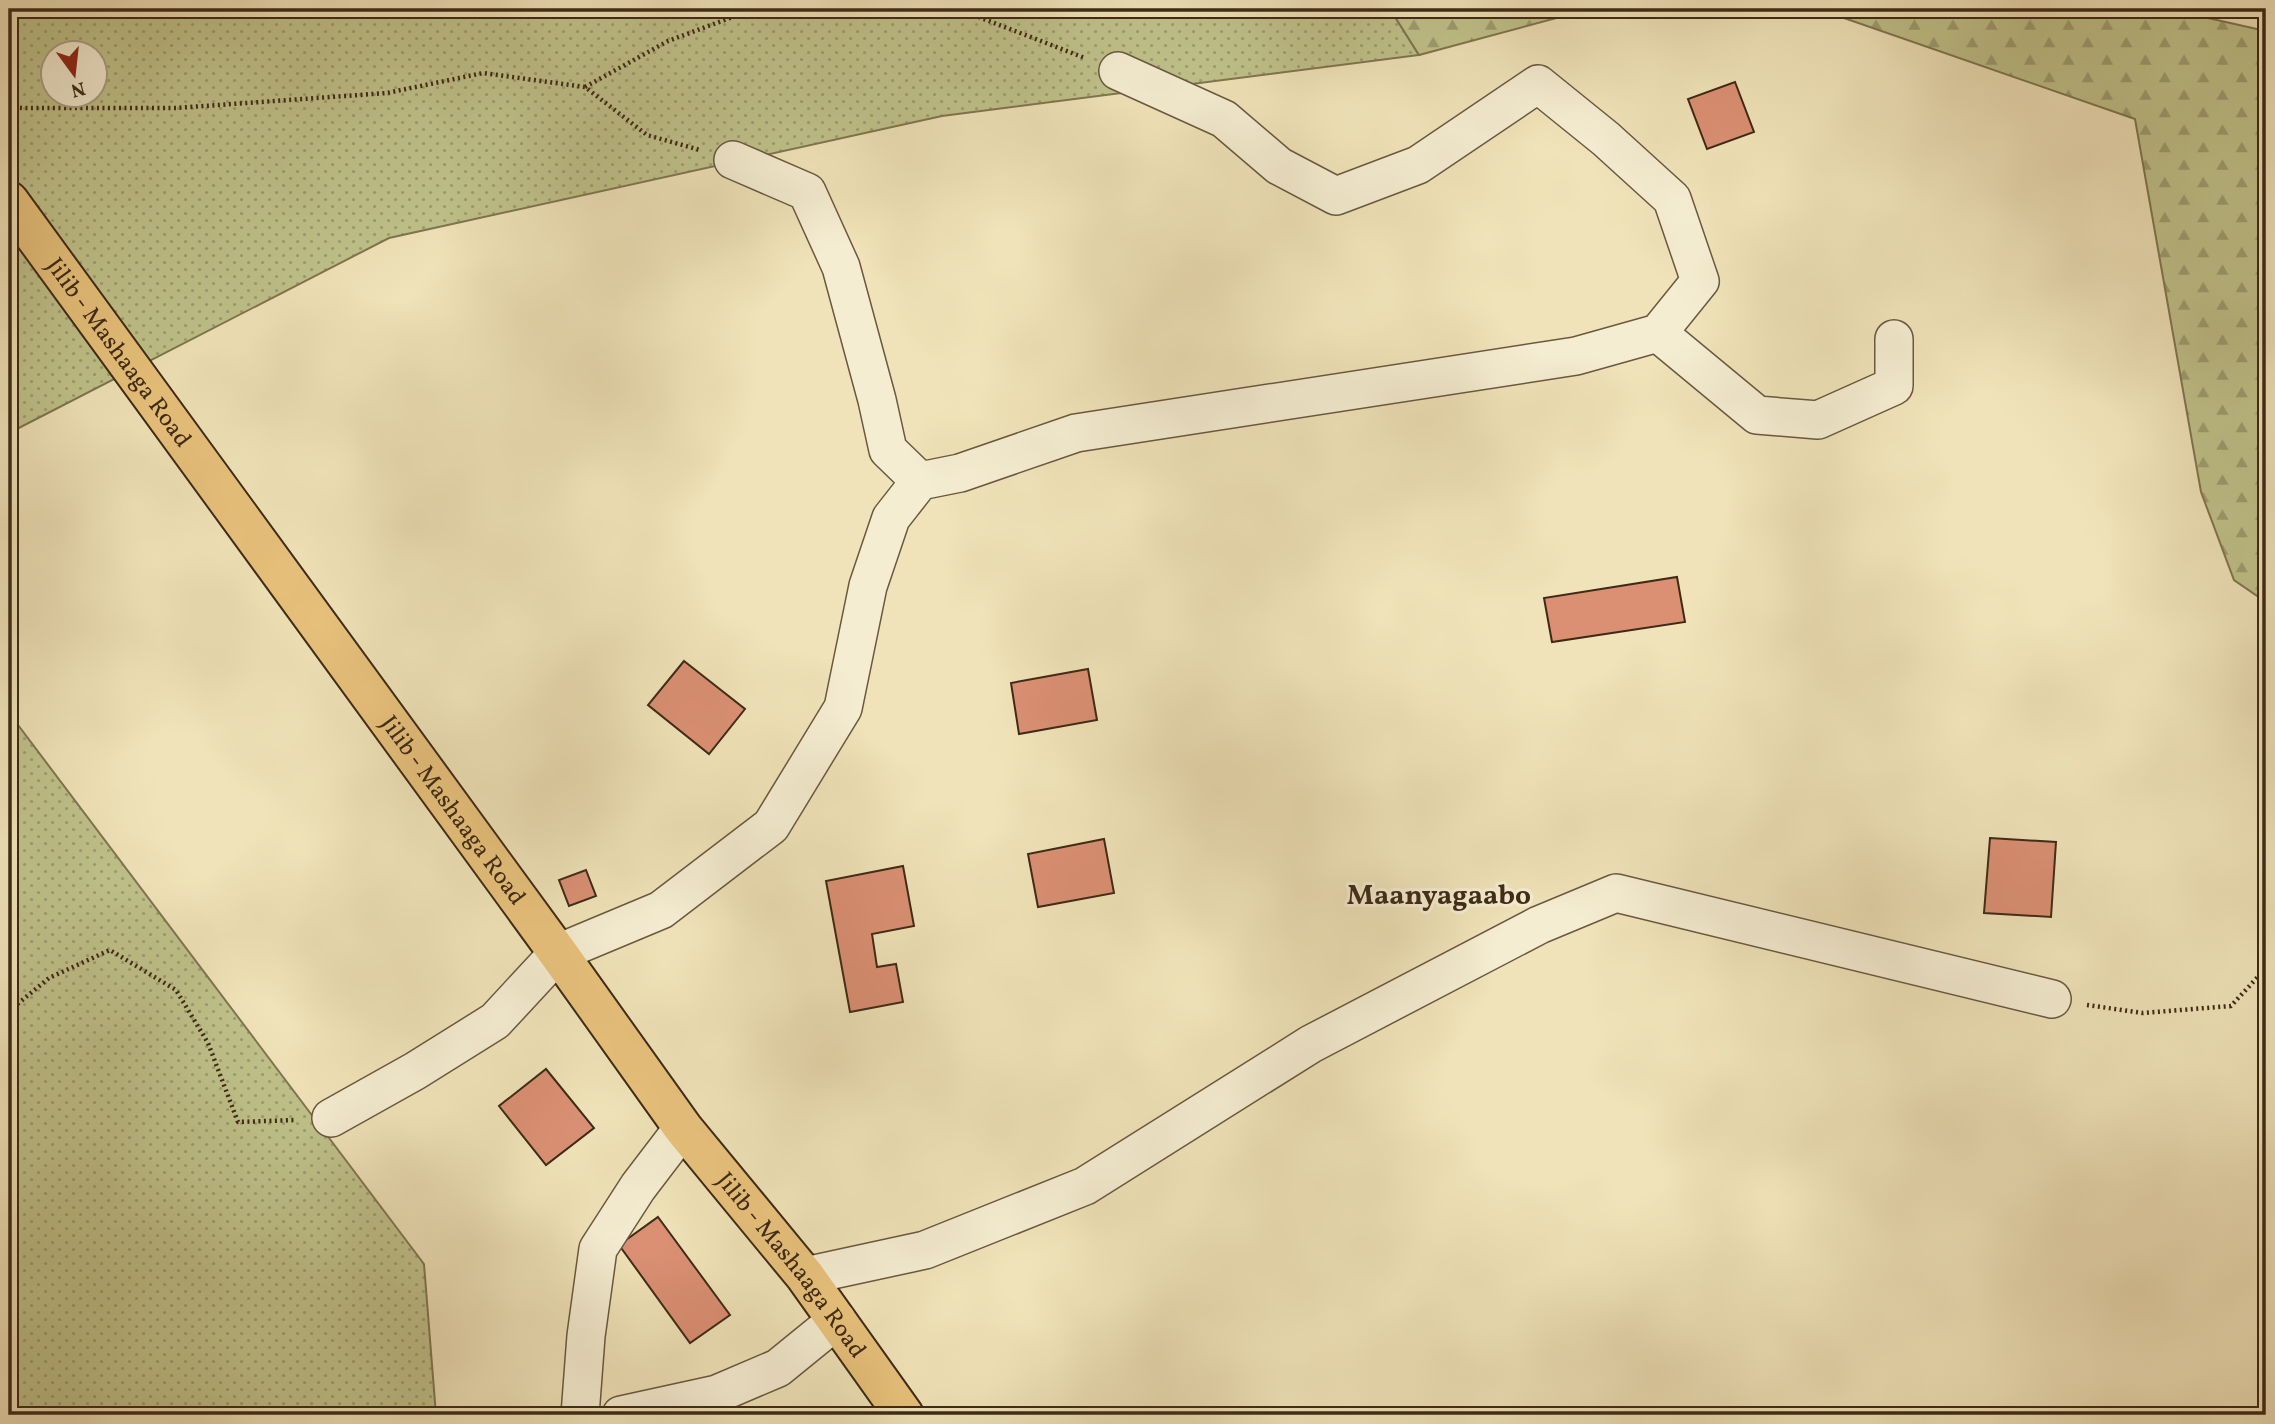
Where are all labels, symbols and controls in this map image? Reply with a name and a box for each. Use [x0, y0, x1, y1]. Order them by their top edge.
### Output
north arrow [38, 38, 108, 108]
text: N [68, 74, 88, 103]
street label: Jilib - Mashaaga Road [37, 251, 198, 455]
street label: Jilib - Mashaaga Road [371, 709, 533, 913]
district label: Maanyagaabo [1347, 877, 1531, 916]
street label: Jilib - Mashaaga Road [707, 1166, 873, 1366]

